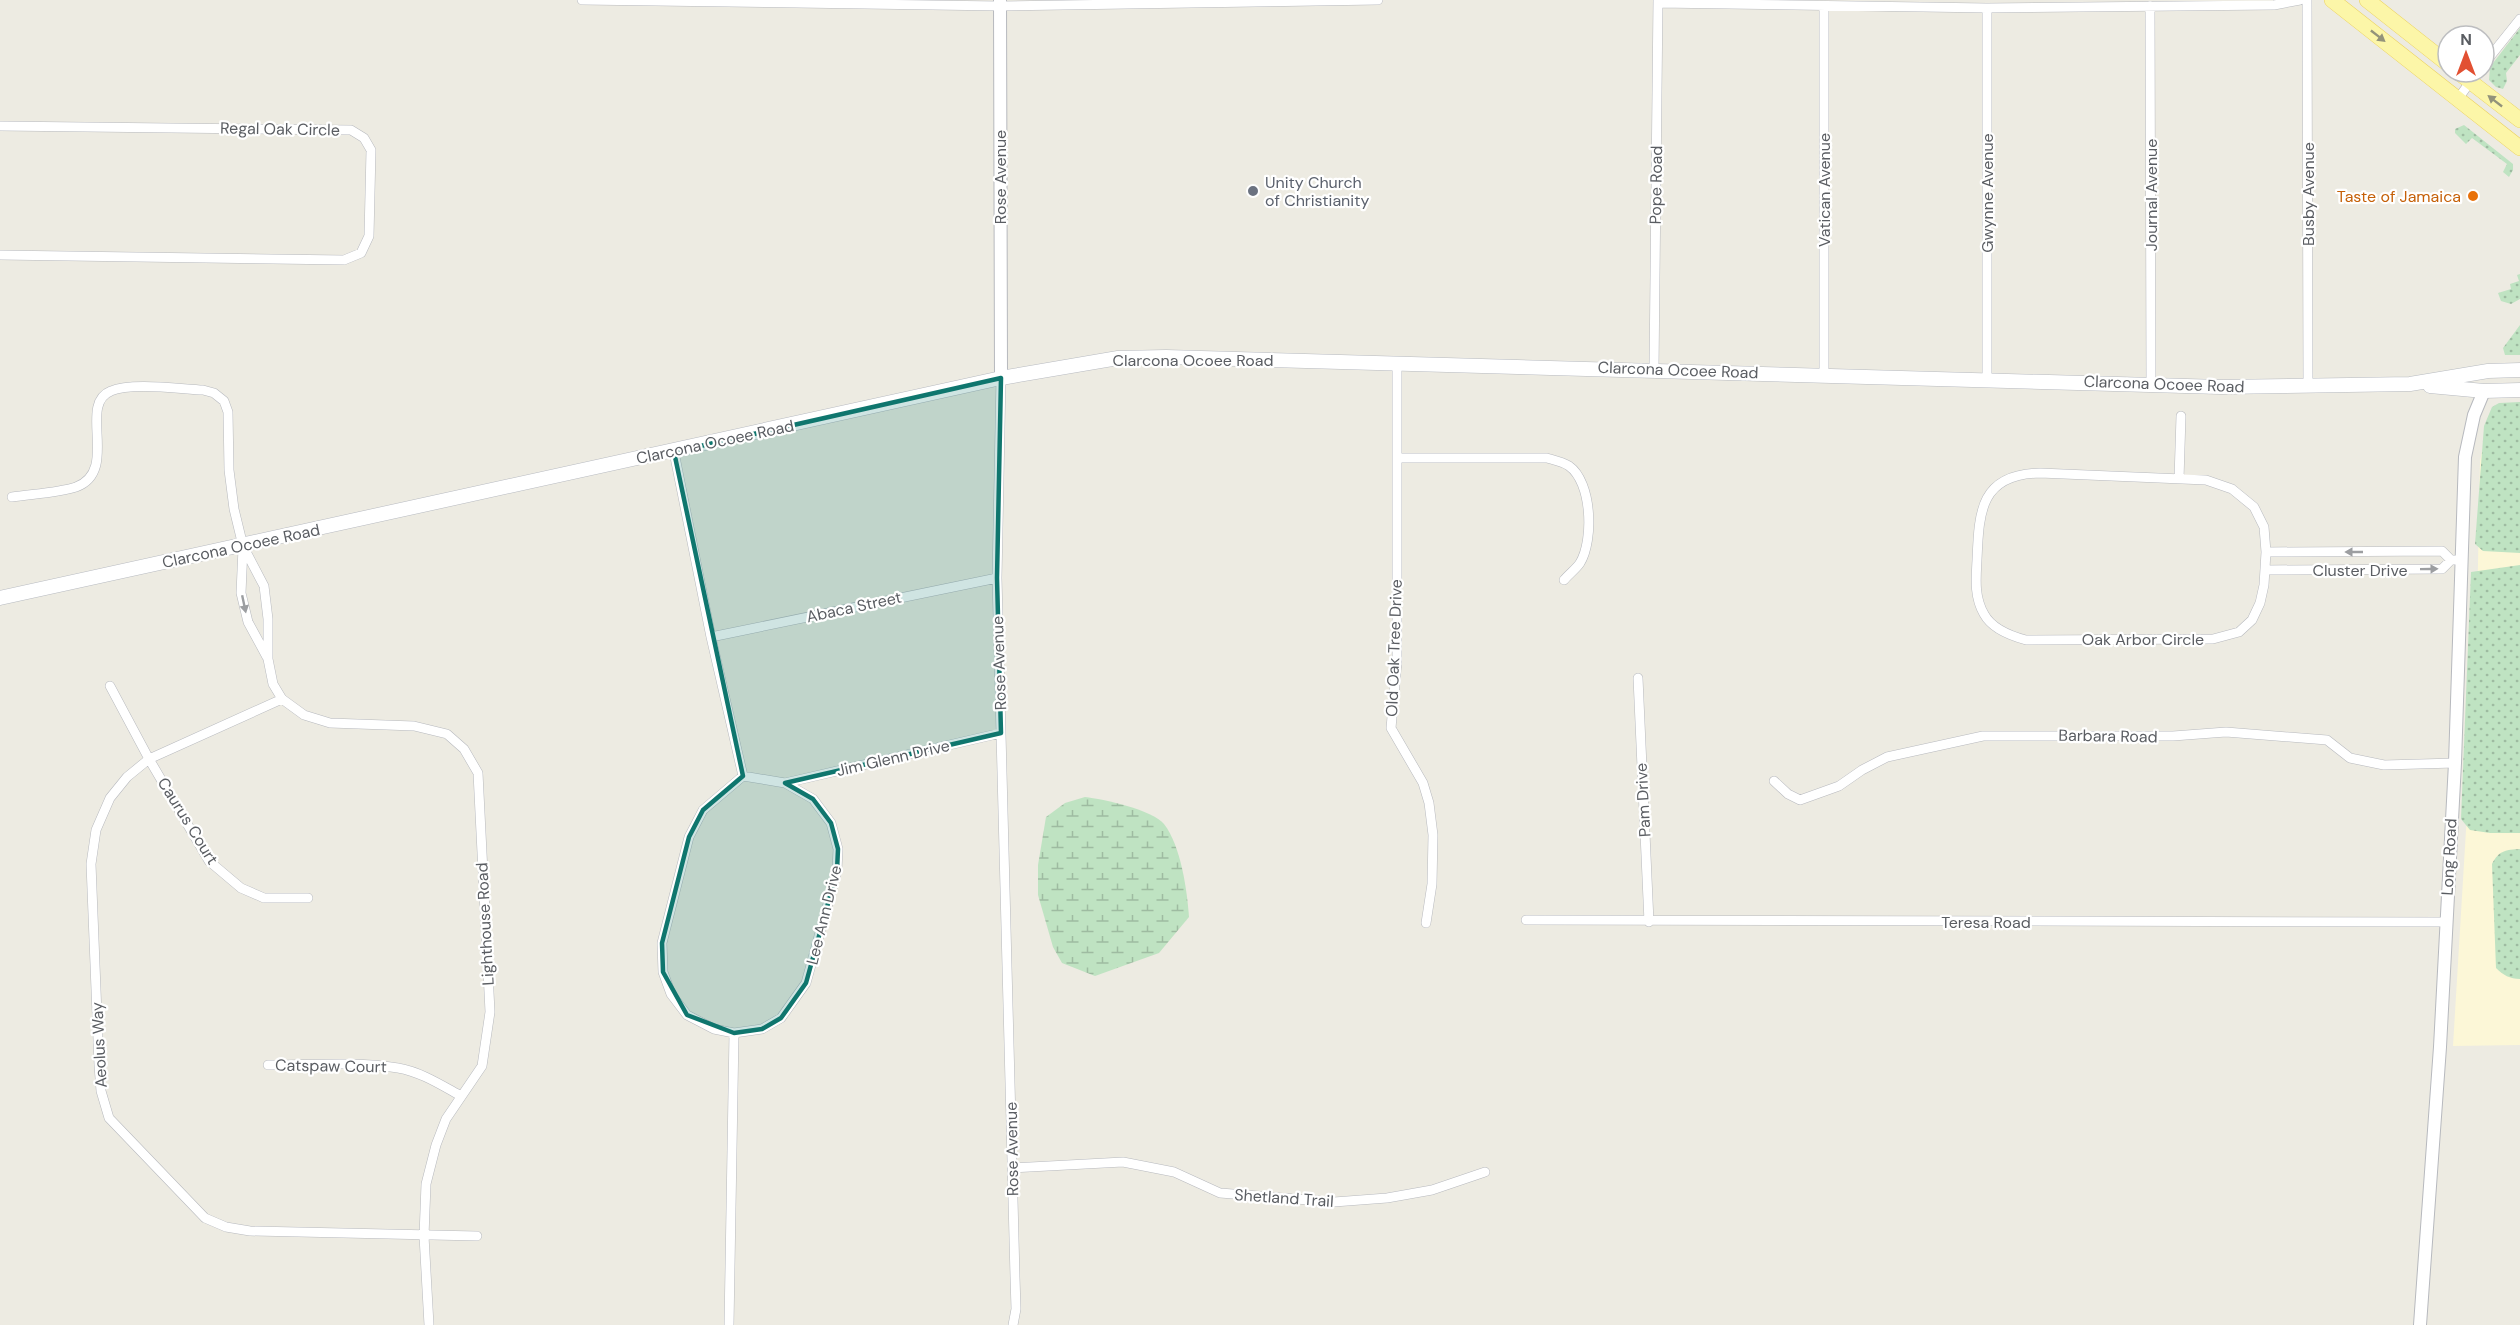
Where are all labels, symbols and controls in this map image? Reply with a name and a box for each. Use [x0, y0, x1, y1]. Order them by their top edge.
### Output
north arrow [2436, 24, 2496, 84]
text: N [2460, 29, 2472, 50]
one-way arrow [2371, 30, 2386, 42]
one-way arrow [2487, 94, 2503, 107]
street label: Regal Oak Circle [220, 117, 340, 141]
street label: Rose Avenue [990, 130, 1011, 224]
street label: Vatican Avenue [1814, 133, 1835, 247]
street label: Gwynne Avenue [1977, 133, 1998, 253]
street label: Journal Avenue [2141, 139, 2162, 251]
street label: Busby Avenue [2298, 142, 2319, 246]
street label: Pope Road [1645, 145, 1667, 225]
place label: Unity Church of Christianity [1265, 172, 1369, 211]
marker: Unity Church of Christianity [1246, 184, 1260, 198]
place label: Taste of Jamaica [2337, 186, 2461, 207]
marker: Taste of Jamaica [2466, 189, 2480, 203]
street label: Clarcona Ocoee Road [1113, 350, 1273, 371]
street label: Clarcona Ocoee Road [1597, 357, 1759, 383]
street label: Clarcona Ocoee Road [2083, 371, 2245, 397]
street label: Clarcona Ocoee Road [634, 415, 796, 469]
street label: Clarcona Ocoee Road [160, 519, 322, 573]
one-way arrow [2345, 547, 2364, 557]
street label: Cluster Drive [2312, 560, 2408, 581]
one-way arrow [2420, 564, 2439, 574]
street label: Old Oak Tree Drive [1381, 579, 1407, 717]
street label: Abaca Street [804, 587, 904, 627]
one-way arrow [239, 595, 249, 613]
street label: Rose Avenue [987, 616, 1011, 710]
street label: Oak Arbor Circle [2082, 629, 2204, 650]
street label: Barbara Road [2058, 725, 2158, 747]
street label: Jim Glenn Drive [834, 735, 952, 781]
street label: Pam Drive [1631, 762, 1655, 838]
street label: Caurus Court [153, 773, 223, 869]
street label: Long Road [2436, 818, 2462, 896]
street label: Lighthouse Road [471, 862, 499, 986]
street label: Lee Ann Drive [802, 863, 846, 967]
street label: Teresa Road [1941, 912, 2031, 933]
street label: Aeolus Way [86, 1001, 112, 1088]
street label: Catspaw Court [275, 1055, 387, 1077]
street label: Rose Avenue [1001, 1102, 1023, 1196]
street label: Shetland Trail [1234, 1184, 1334, 1212]

